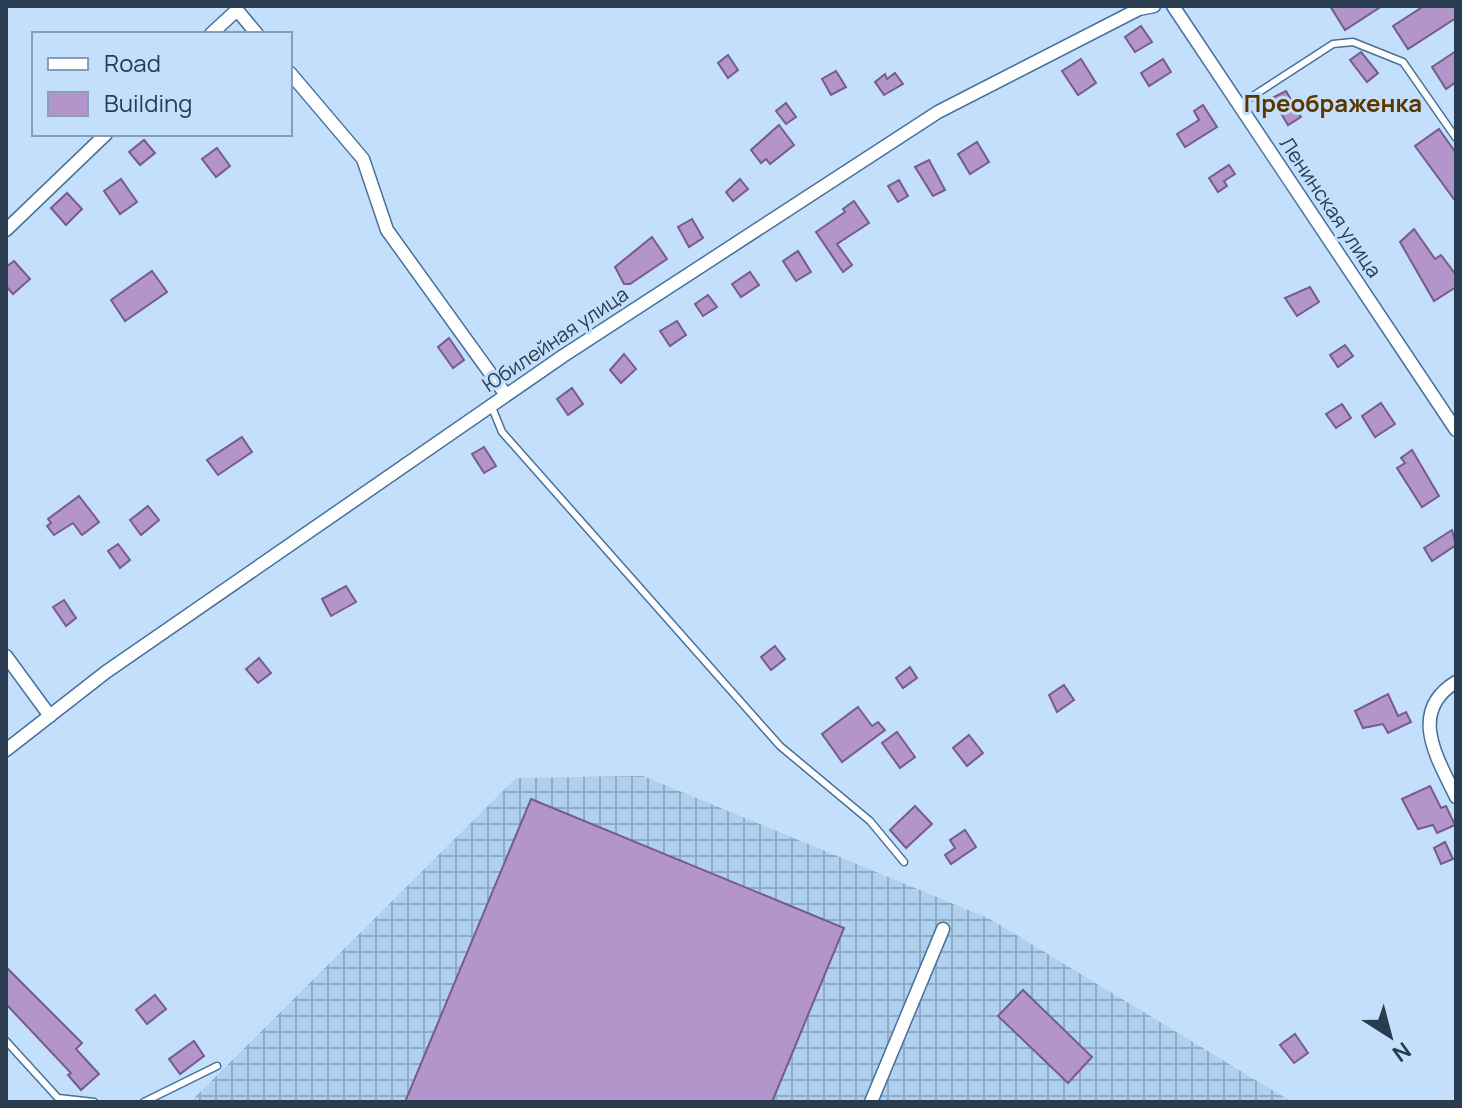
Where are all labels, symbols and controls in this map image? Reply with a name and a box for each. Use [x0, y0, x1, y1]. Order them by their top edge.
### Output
legend [32, 32, 292, 136]
text: Road [104, 46, 161, 79]
text: Building [104, 86, 192, 119]
district label: Преображенка [1244, 86, 1422, 119]
street label: Ленинская улица [1274, 131, 1388, 283]
street label: Юбилейная улица [477, 280, 633, 398]
north arrow [1350, 996, 1430, 1076]
text: N [1387, 1035, 1417, 1069]

